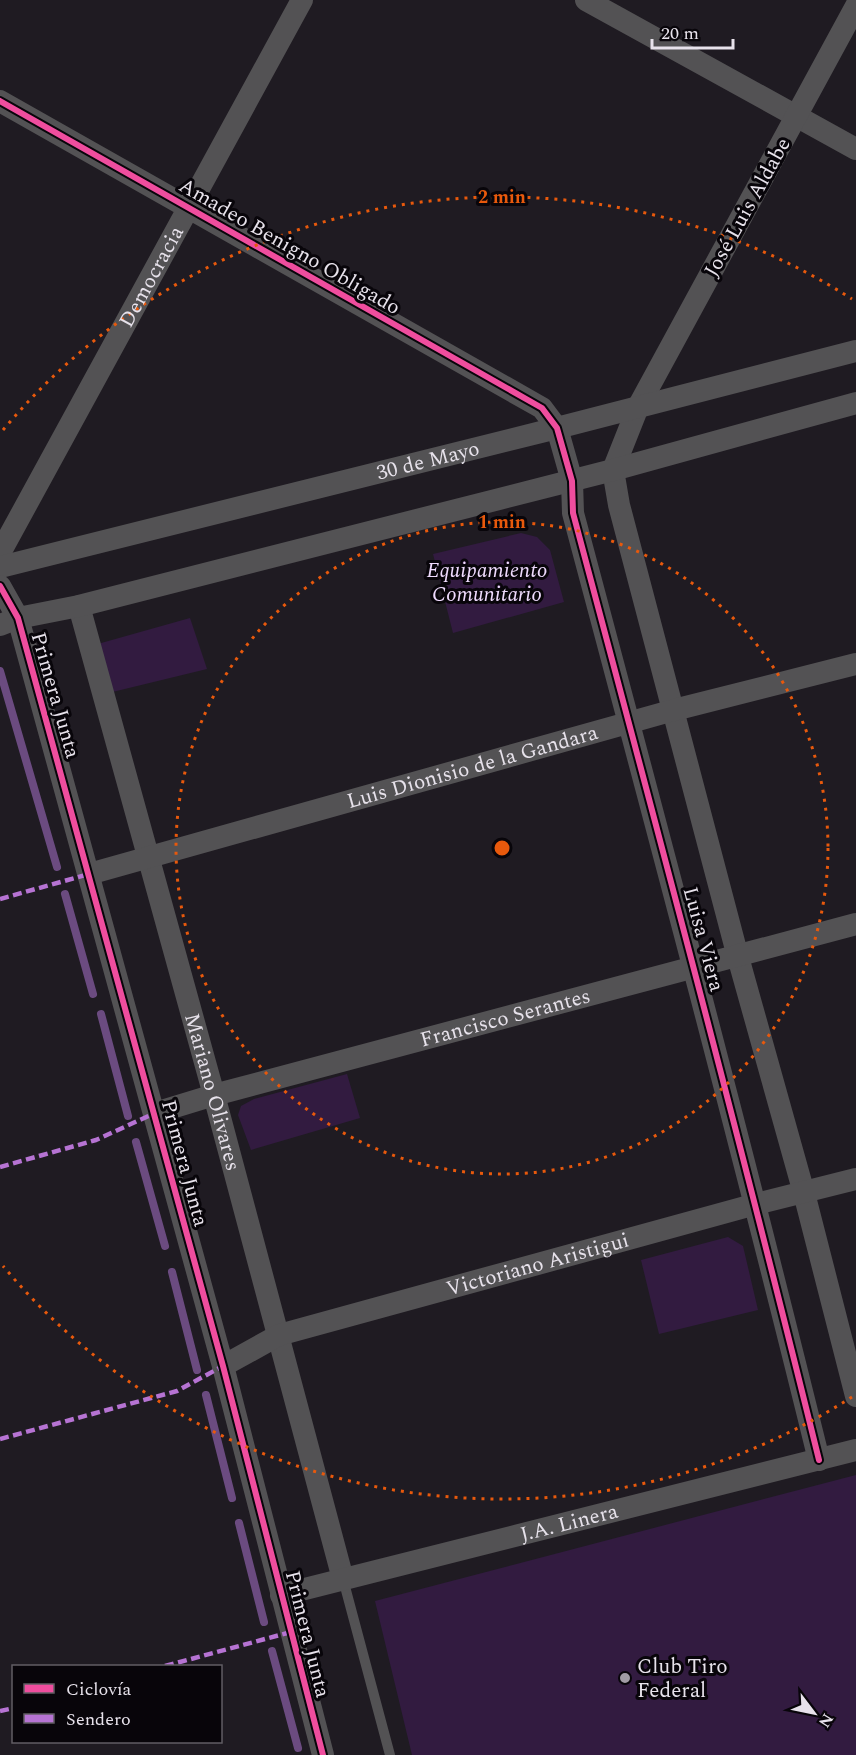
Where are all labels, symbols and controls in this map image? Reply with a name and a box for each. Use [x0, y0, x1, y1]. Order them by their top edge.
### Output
scale bar [652, 12, 733, 50]
text: 20 m [661, 20, 699, 47]
street label: José Luis Aldabe [696, 132, 799, 283]
street label: Amadeo Benigno Obligado [173, 170, 406, 324]
text: 2 min [478, 184, 526, 211]
street label: Democracia [111, 220, 193, 334]
street label: 30 de Mayo [373, 433, 483, 489]
text: 1 min [478, 509, 526, 536]
park label: Equipamiento Comunitario [427, 555, 547, 611]
street label: Primera Junta [22, 628, 89, 763]
street label: Luis Dionisio de la Gandara [343, 717, 602, 818]
centre of rings [492, 838, 512, 858]
street label: Luisa Viera [674, 883, 733, 996]
street label: Francisco Serantes [417, 980, 594, 1056]
street label: Mariano Olivares [175, 1010, 249, 1175]
street label: Primera Junta [152, 1096, 217, 1231]
street label: Victoriano Aristigui [443, 1225, 633, 1305]
street label: J.A. Linera [517, 1495, 622, 1551]
street label: Primera Junta [276, 1567, 338, 1702]
place label: Club Tiro Federal [637, 1651, 728, 1707]
legend [12, 1665, 222, 1743]
marker: Club Tiro Federal [618, 1671, 632, 1685]
text: Ciclovía [66, 1676, 132, 1703]
north arrow [784, 1683, 844, 1743]
text: Sendero [66, 1706, 131, 1733]
text: N [812, 1709, 840, 1732]

